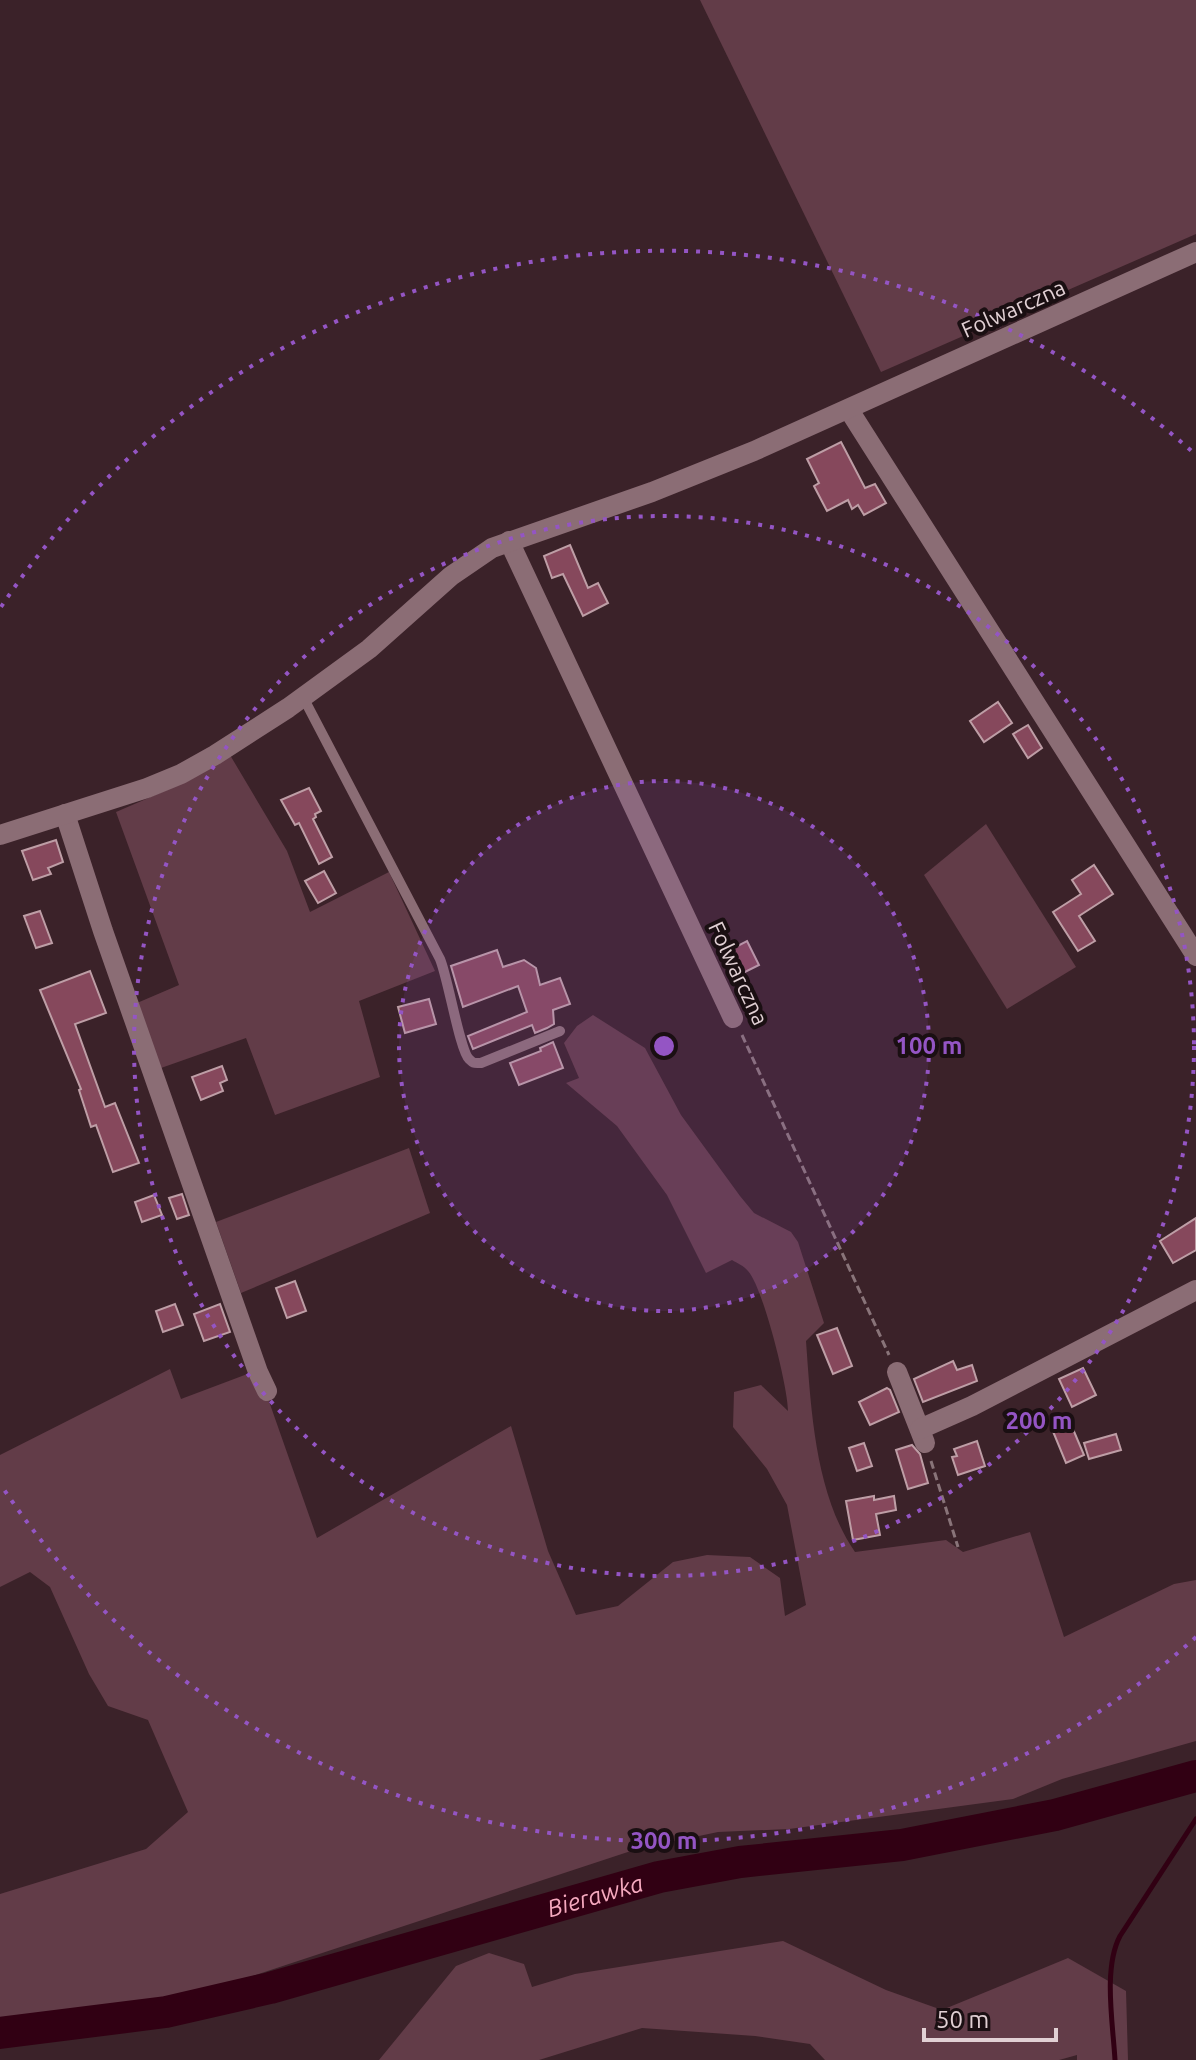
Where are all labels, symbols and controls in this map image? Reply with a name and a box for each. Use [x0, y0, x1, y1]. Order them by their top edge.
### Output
street label: Folwarczna [957, 274, 1069, 342]
street label: Folwarczna [704, 917, 774, 1029]
centre of rings [650, 1032, 678, 1060]
text: 100 m [896, 1032, 962, 1059]
text: 200 m [1006, 1407, 1072, 1434]
text: 300 m [631, 1827, 697, 1854]
water label: Bierawka [544, 1869, 646, 1922]
scale bar [924, 1992, 1056, 2042]
text: 50 m [936, 2006, 989, 2033]

